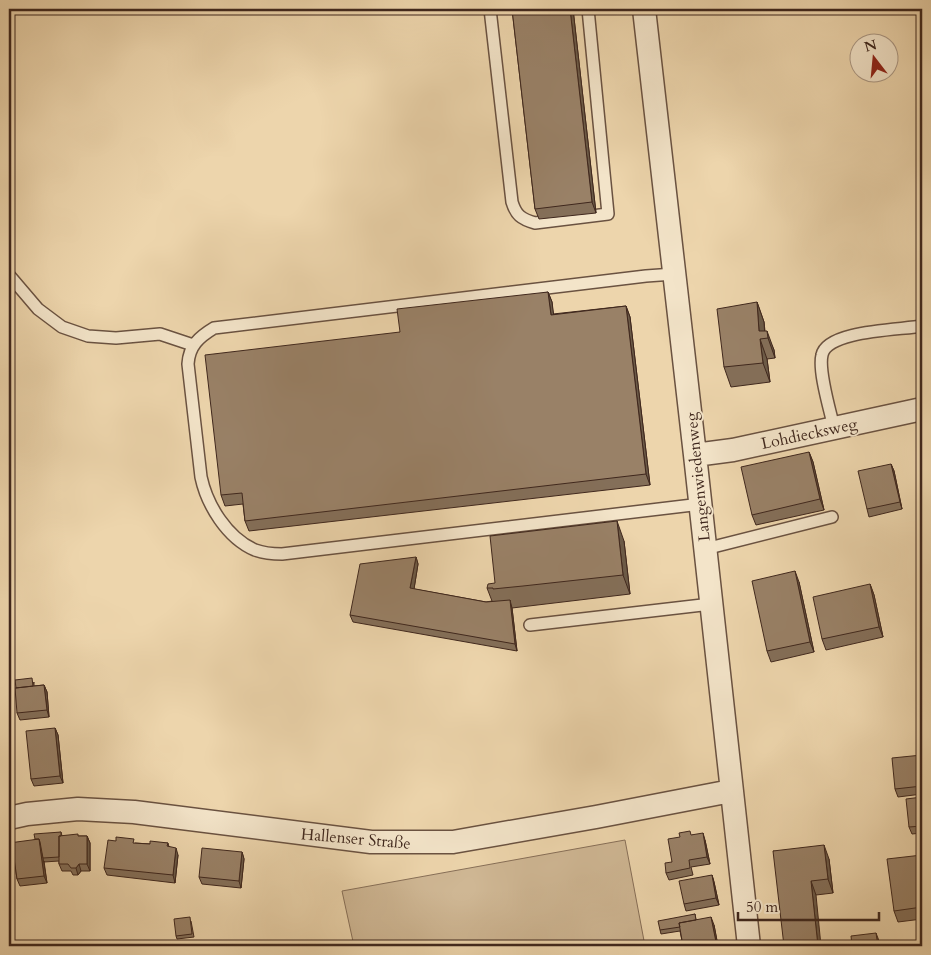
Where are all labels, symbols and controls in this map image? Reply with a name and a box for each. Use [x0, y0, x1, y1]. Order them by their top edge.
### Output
north arrow [848, 32, 898, 82]
text: N [862, 35, 879, 57]
street label: Langenwiedenweg [680, 411, 716, 542]
street label: Lohdiecksweg [759, 413, 859, 455]
street label: Hallenser Straße [300, 823, 412, 855]
scale bar [738, 890, 880, 922]
text: 50 m [746, 897, 778, 917]

